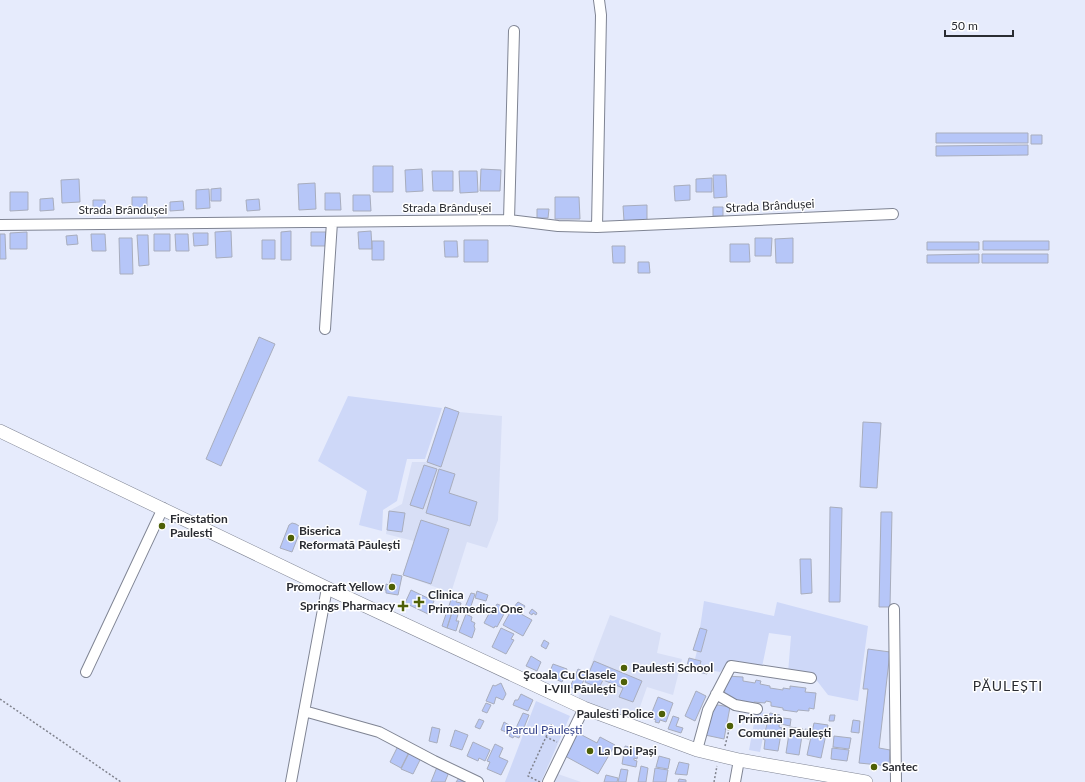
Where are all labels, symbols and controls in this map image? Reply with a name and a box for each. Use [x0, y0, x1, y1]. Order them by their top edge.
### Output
scale bar [945, 12, 1013, 38]
text: 50 m [951, 18, 978, 33]
street label: Strada Brândușei [725, 196, 815, 215]
street label: Strada Brândușei [403, 200, 492, 215]
street label: Strada Brândușei [79, 202, 168, 217]
place label: Firestation Paulesti [170, 511, 228, 540]
marker: Firestation Paulesti [157, 521, 167, 531]
place label: Biserica Reformată Păulești [299, 523, 400, 552]
marker: Biserica Reformată Păulești [286, 533, 296, 543]
place label: Promocraft Yellow [286, 579, 384, 594]
marker: Promocraft Yellow [387, 582, 397, 592]
place label: Clinica Primamedica One [428, 587, 523, 616]
marker: Clinica Primamedica One [413, 596, 425, 608]
place label: Springs Pharmacy [300, 598, 396, 613]
marker: Springs Pharmacy [398, 601, 408, 611]
place label: Paulesti School [632, 660, 713, 675]
marker: Paulesti School [619, 663, 629, 673]
place label: Şcoala Cu Clasele I-VIII Păuleşti [523, 667, 617, 696]
marker: Şcoala Cu Clasele I-VIII Păuleşti [619, 677, 629, 687]
district label: PĂULEȘTI [973, 677, 1043, 694]
place label: Paulesti Police [576, 706, 655, 721]
marker: Paulesti Police [657, 709, 667, 719]
place label: Primăria Comunei Păulești [738, 711, 831, 740]
marker: Primăria Comunei Păulești [725, 721, 735, 731]
park label: Parcul Păulești [506, 722, 582, 737]
place label: La Doi Pași [598, 743, 657, 758]
marker: La Doi Pași [585, 746, 595, 756]
place label: Santec [882, 759, 918, 774]
marker: Santec [869, 762, 879, 772]

